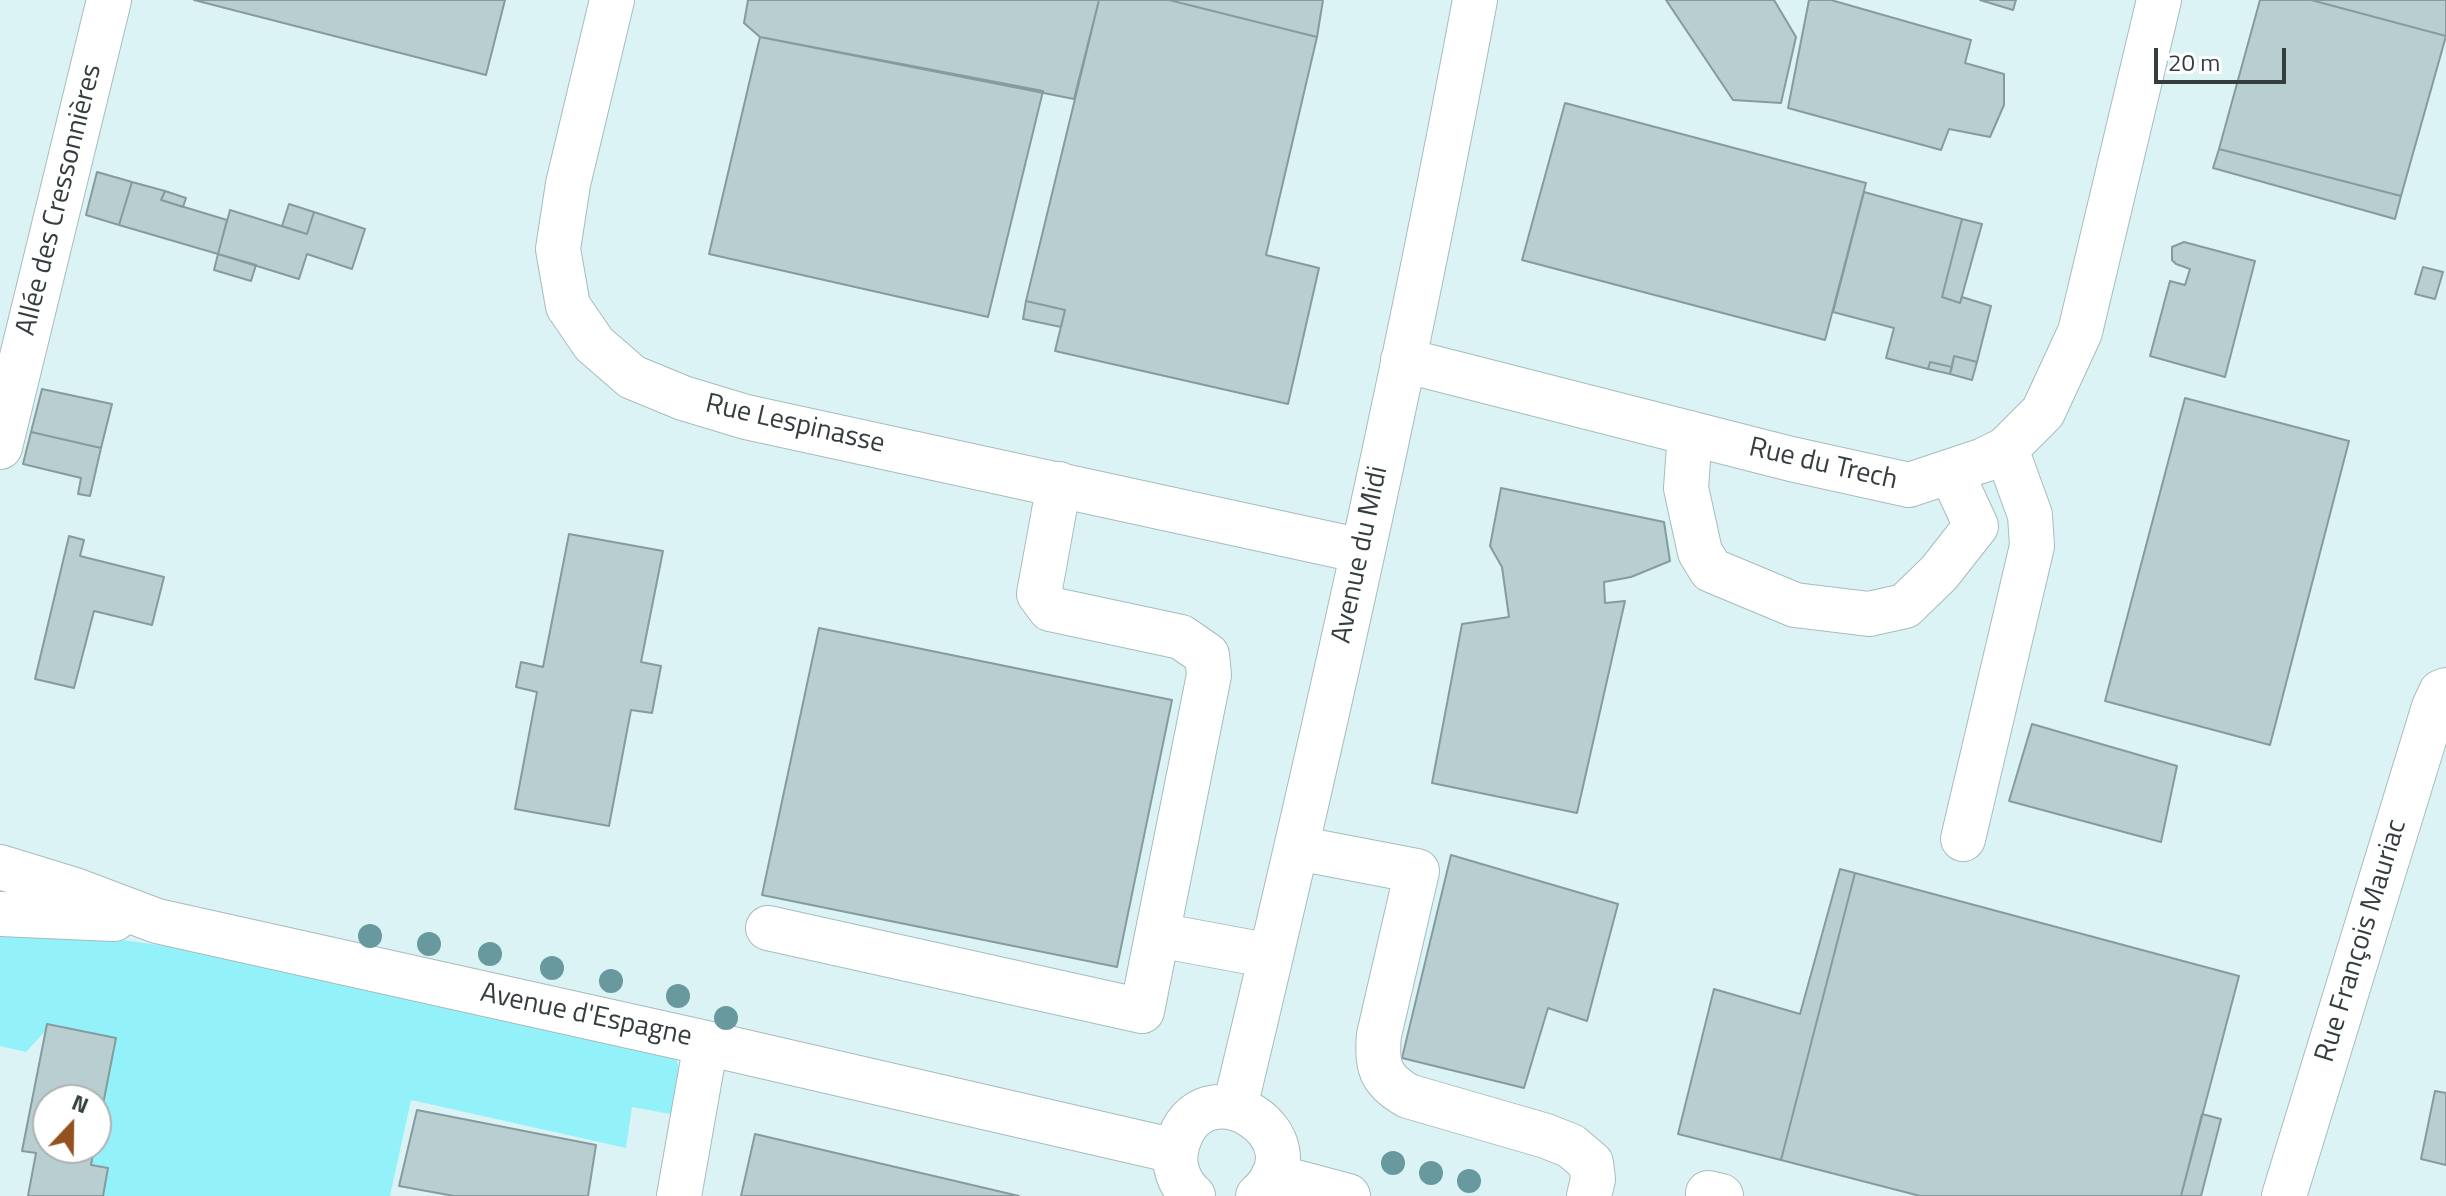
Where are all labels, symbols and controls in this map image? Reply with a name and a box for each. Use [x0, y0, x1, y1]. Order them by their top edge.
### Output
scale bar [2158, 32, 2290, 82]
text: 20 m [2168, 44, 2220, 80]
street label: Allée des Cressonnières [10, 61, 110, 339]
street label: Rue Lespinasse [702, 388, 888, 462]
street label: Rue du Trech [1746, 432, 1900, 498]
street label: Avenue du Midi [1326, 463, 1396, 647]
street label: Rue François Mauriac [2309, 816, 2415, 1066]
street label: Avenue d'Espagne [477, 977, 695, 1055]
north arrow [32, 1084, 112, 1164]
text: N [67, 1085, 94, 1122]

